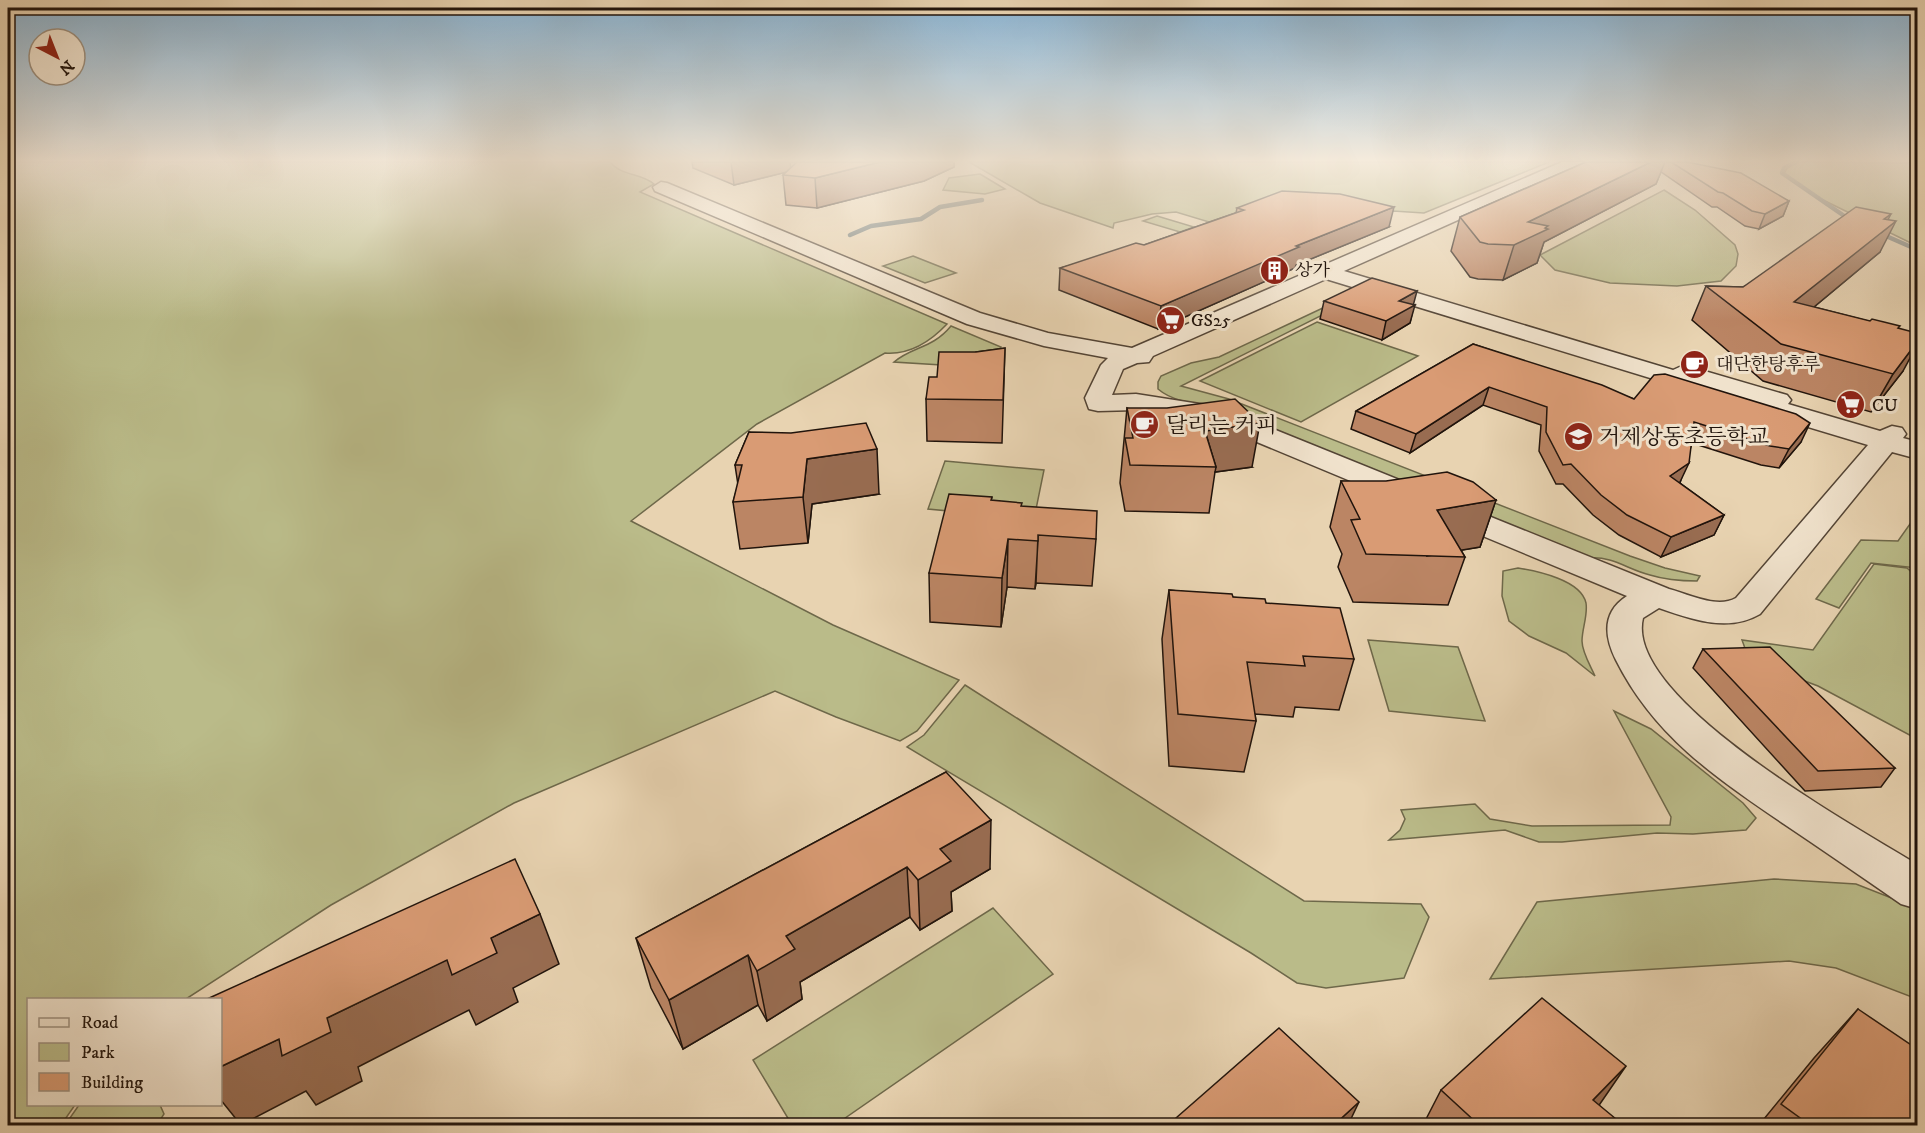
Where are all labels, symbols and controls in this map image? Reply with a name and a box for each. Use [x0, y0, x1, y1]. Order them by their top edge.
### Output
north arrow [27, 27, 87, 87]
text: N [55, 56, 78, 79]
building icon: 상가 [1258, 254, 1290, 286]
place label: 상가 [1295, 260, 1330, 282]
supermarket icon: GS25 [1154, 304, 1186, 336]
place label: GS25 [1191, 310, 1231, 332]
cafe icon: 대단한탕후루 [1679, 348, 1711, 380]
place label: 대단한탕후루 [1716, 354, 1820, 376]
supermarket icon: CU [1835, 389, 1867, 421]
place label: CU [1872, 395, 1898, 417]
cafe icon: 달리는 커피 [1129, 408, 1161, 440]
place label: 달리는 커피 [1166, 412, 1277, 439]
school or university icon: 거제상동초등학교 [1562, 420, 1594, 452]
place label: 거제상동초등학교 [1599, 424, 1769, 451]
legend [27, 998, 222, 1106]
text: Road [81, 1012, 118, 1034]
text: Park [81, 1042, 115, 1064]
text: Building [81, 1072, 143, 1094]

